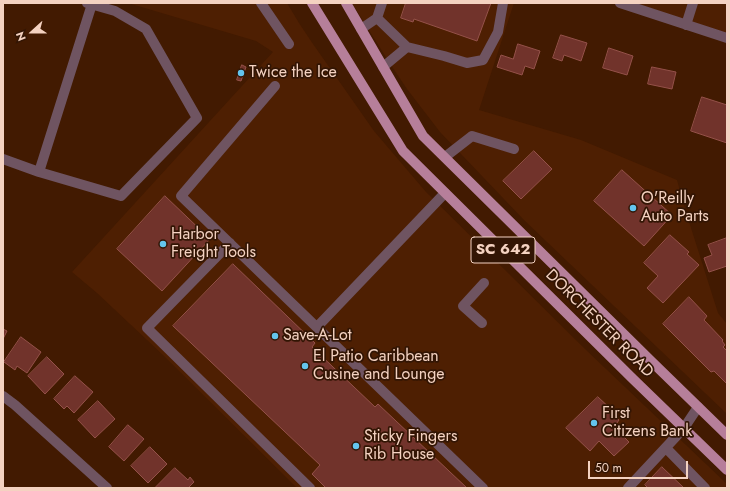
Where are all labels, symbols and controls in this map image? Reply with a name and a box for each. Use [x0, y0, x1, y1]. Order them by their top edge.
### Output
north arrow [12, 12, 52, 52]
text: N [12, 29, 30, 43]
place label: Twice the Ice [249, 63, 337, 83]
marker: Twice the Ice [236, 68, 246, 78]
place label: O'Reilly Auto Parts [641, 189, 709, 227]
marker: O'Reilly Auto Parts [628, 203, 638, 213]
place label: Harbor Freight Tools [171, 225, 256, 263]
road number: SC 642 [471, 237, 535, 263]
marker: Harbor Freight Tools [158, 239, 168, 249]
street label: DORCHESTER ROAD [541, 266, 657, 382]
place label: Save-A-Lot [283, 326, 351, 346]
marker: Save-A-Lot [270, 331, 280, 341]
place label: El Patio Caribbean Cusine and Lounge [313, 347, 445, 385]
marker: El Patio Caribbean Cusine and Lounge [300, 361, 310, 371]
place label: First Citizens Bank [602, 404, 692, 442]
marker: First Citizens Bank [589, 418, 599, 428]
place label: Sticky Fingers Rib House [364, 427, 457, 465]
marker: Sticky Fingers Rib House [351, 441, 361, 451]
scale bar [590, 453, 690, 479]
text: 50 m [595, 459, 622, 477]

